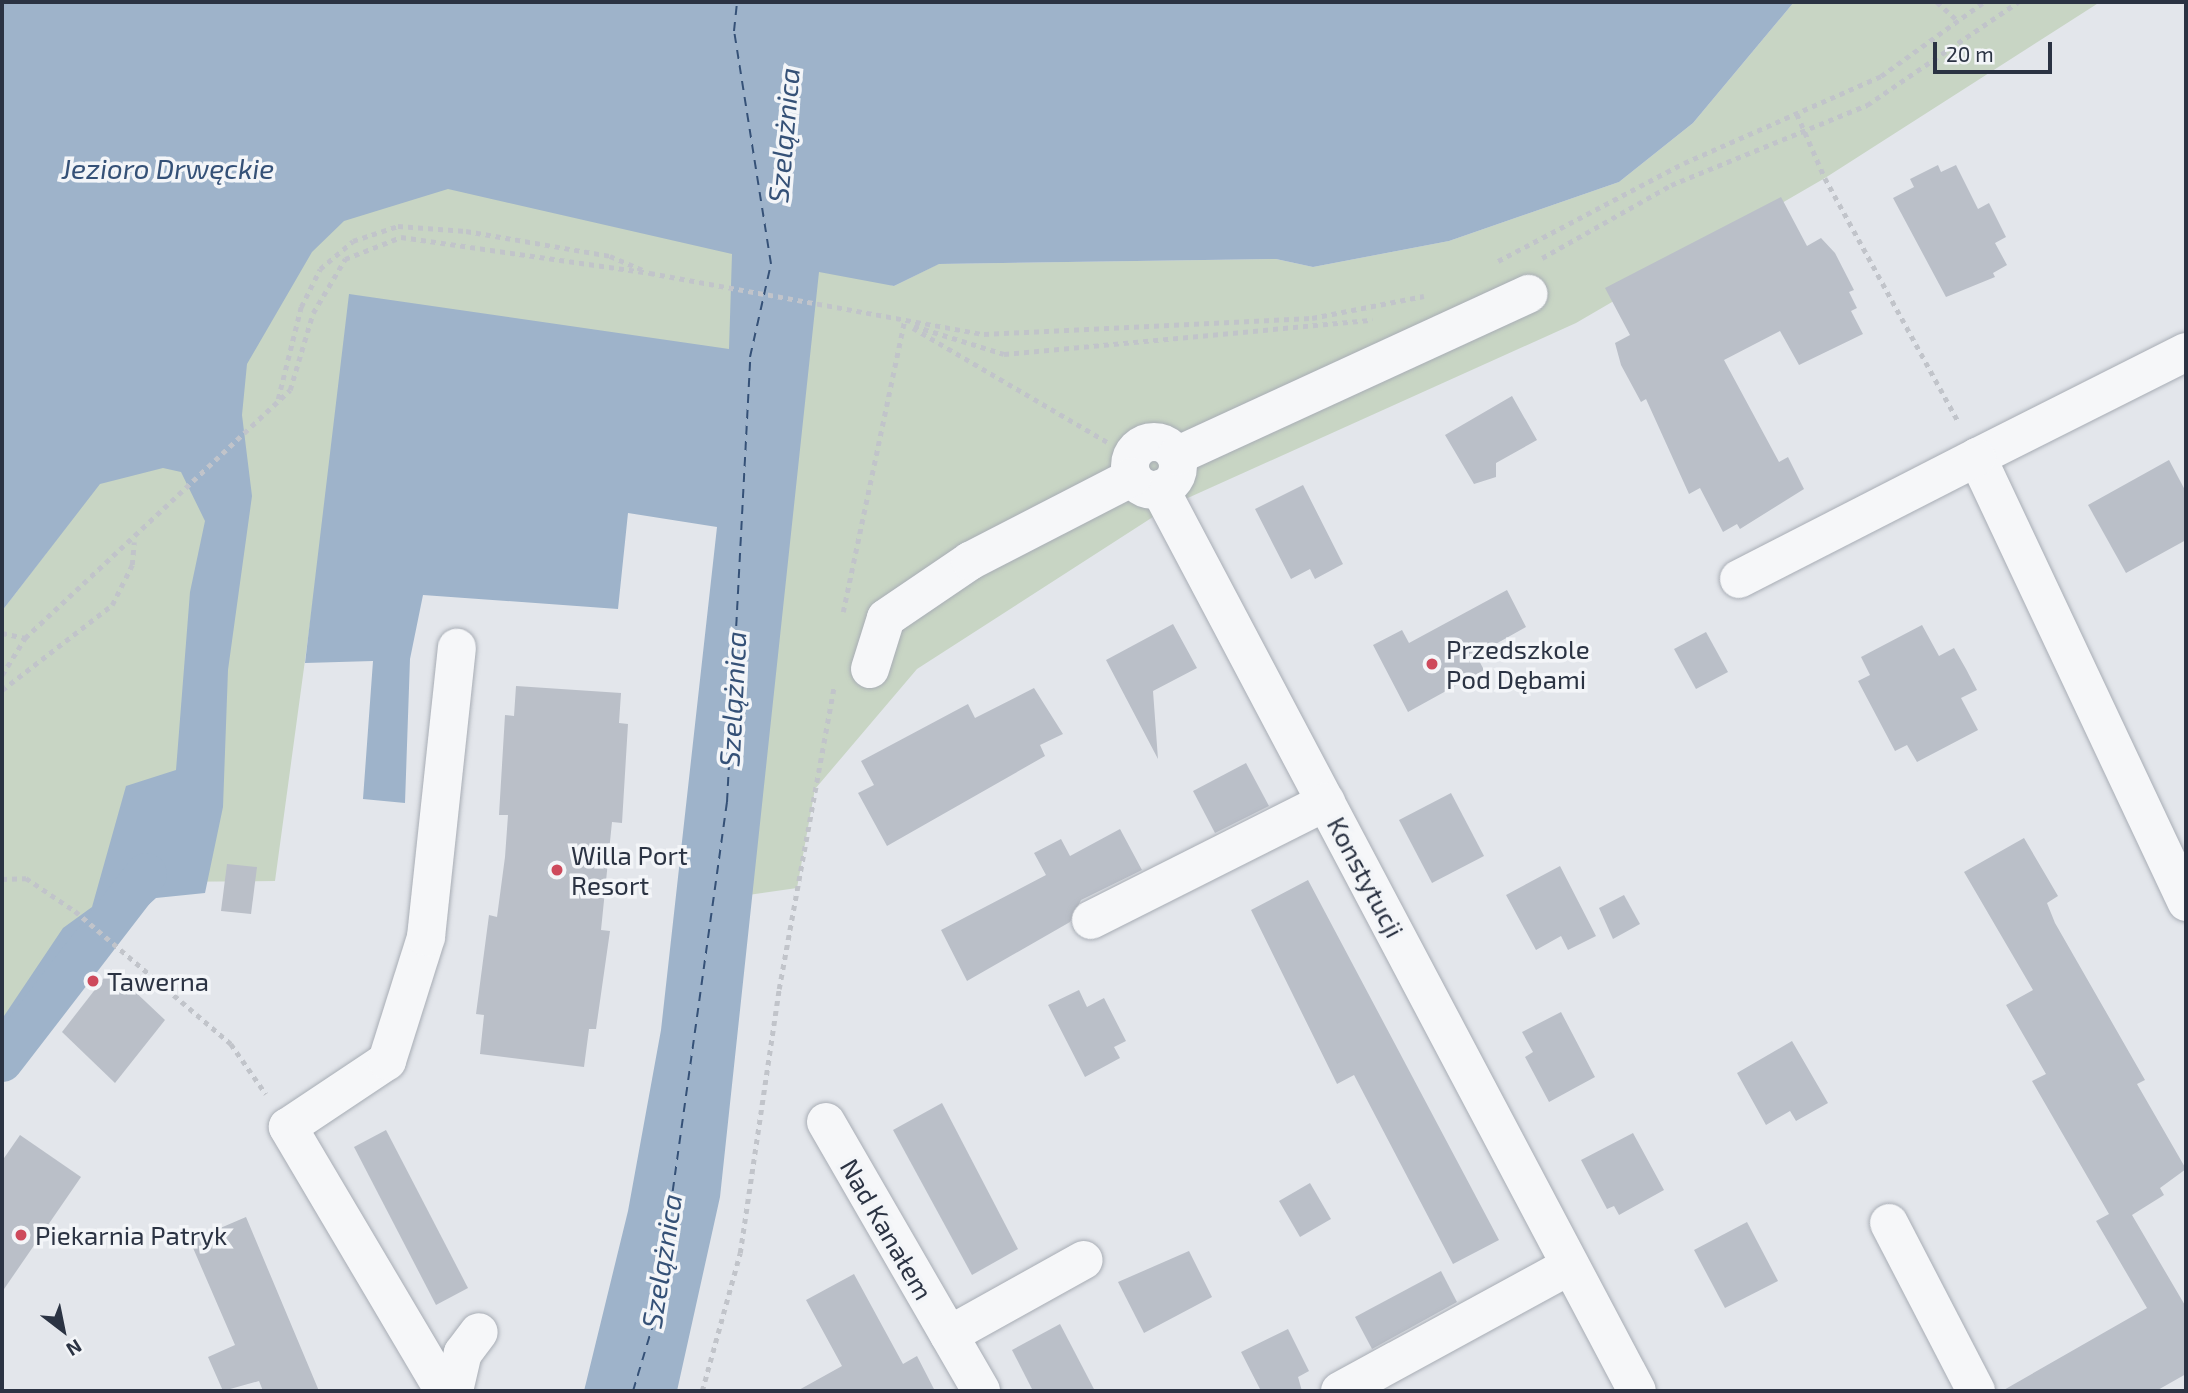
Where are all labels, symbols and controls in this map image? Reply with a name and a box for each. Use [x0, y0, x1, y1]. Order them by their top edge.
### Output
scale bar [1936, 28, 2055, 72]
text: 20 m [1946, 41, 1994, 66]
water label: Szelążnica [760, 66, 806, 204]
water label: Jezioro Drwęckie [62, 151, 274, 185]
water label: Szelążnica [712, 630, 752, 768]
place label: Przedszkole Pod Dębami [1446, 633, 1590, 694]
marker: Przedszkole Pod Dębami [1424, 656, 1440, 672]
street label: Konstytucji [1321, 811, 1411, 943]
place label: Willa Port Resort [571, 839, 688, 900]
marker: Willa Port Resort [549, 862, 565, 878]
place label: Tawerna [107, 965, 209, 997]
marker: Tawerna [85, 973, 101, 989]
street label: Nad Kanałem [834, 1153, 940, 1305]
water label: Szelążnica [634, 1191, 688, 1331]
place label: Piekarnia Patryk [35, 1219, 227, 1251]
marker: Piekarnia Patryk [13, 1227, 29, 1243]
north arrow [28, 1295, 98, 1365]
text: N [62, 1335, 86, 1362]

